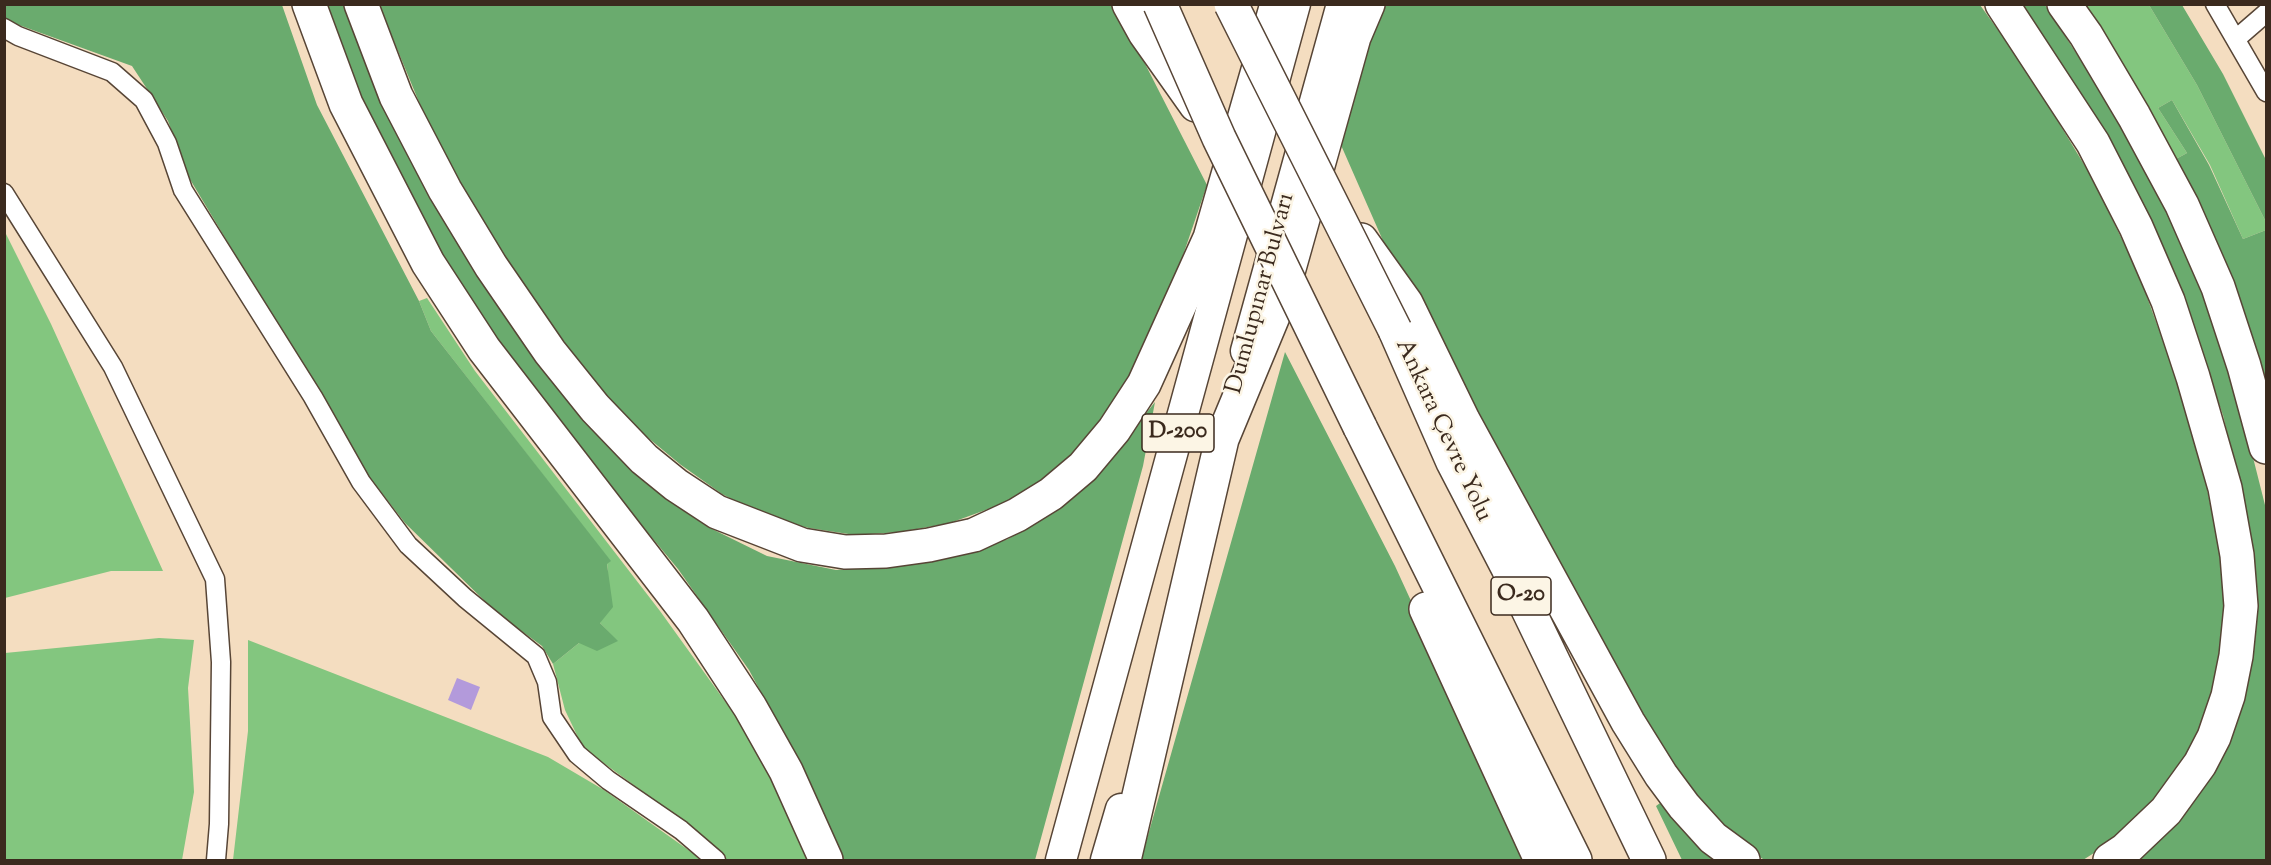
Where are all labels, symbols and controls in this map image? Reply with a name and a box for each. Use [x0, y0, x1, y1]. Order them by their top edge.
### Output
street label: Dumlupınar Bulvarı [1221, 190, 1303, 398]
street label: Ankara Çevre Yolu [1387, 335, 1497, 527]
road number: D-200 [1142, 414, 1214, 452]
road number: O-20 [1491, 577, 1551, 615]

